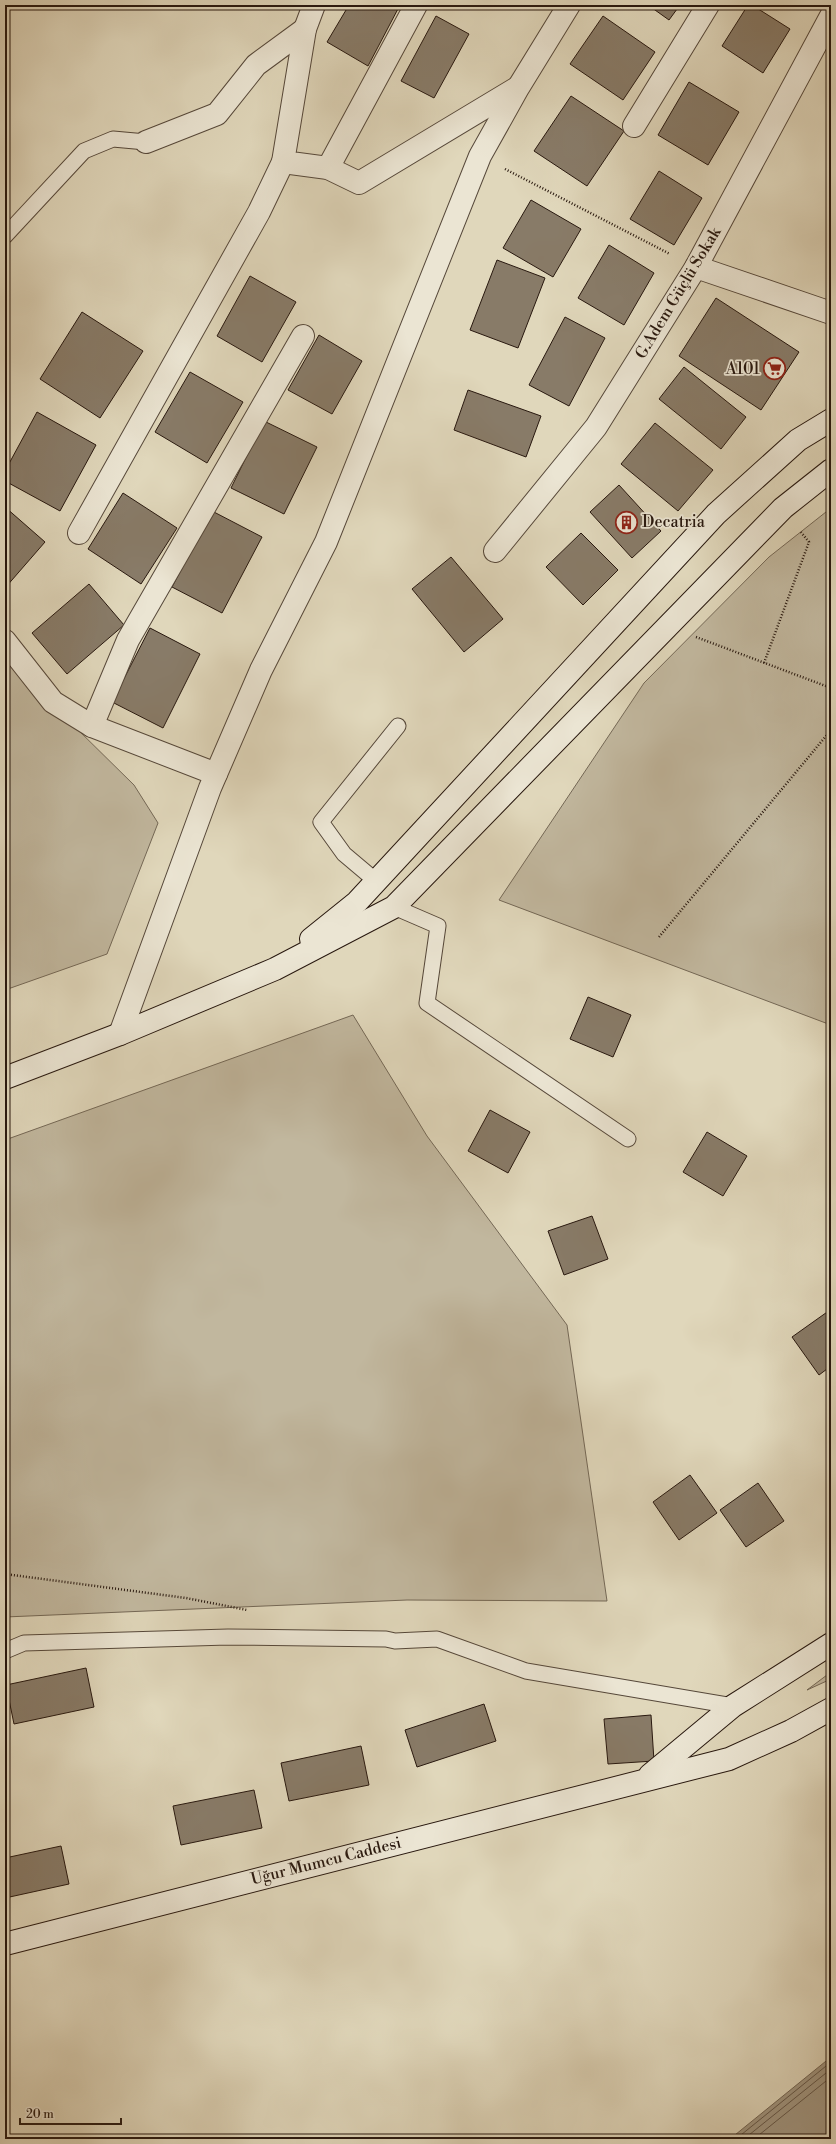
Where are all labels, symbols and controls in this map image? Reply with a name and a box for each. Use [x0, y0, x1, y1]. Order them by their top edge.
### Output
street label: G.Adem Güçlü Sokak [631, 222, 726, 362]
supermarket icon: A101 [762, 356, 788, 382]
place label: A101 [725, 359, 760, 379]
building icon: Decatria [613, 509, 639, 535]
place label: Decatria [642, 512, 706, 532]
street label: Uğur Mumcu Caddesi [249, 1833, 403, 1889]
scale bar [20, 2100, 121, 2126]
text: 20 m [26, 2107, 54, 2122]

